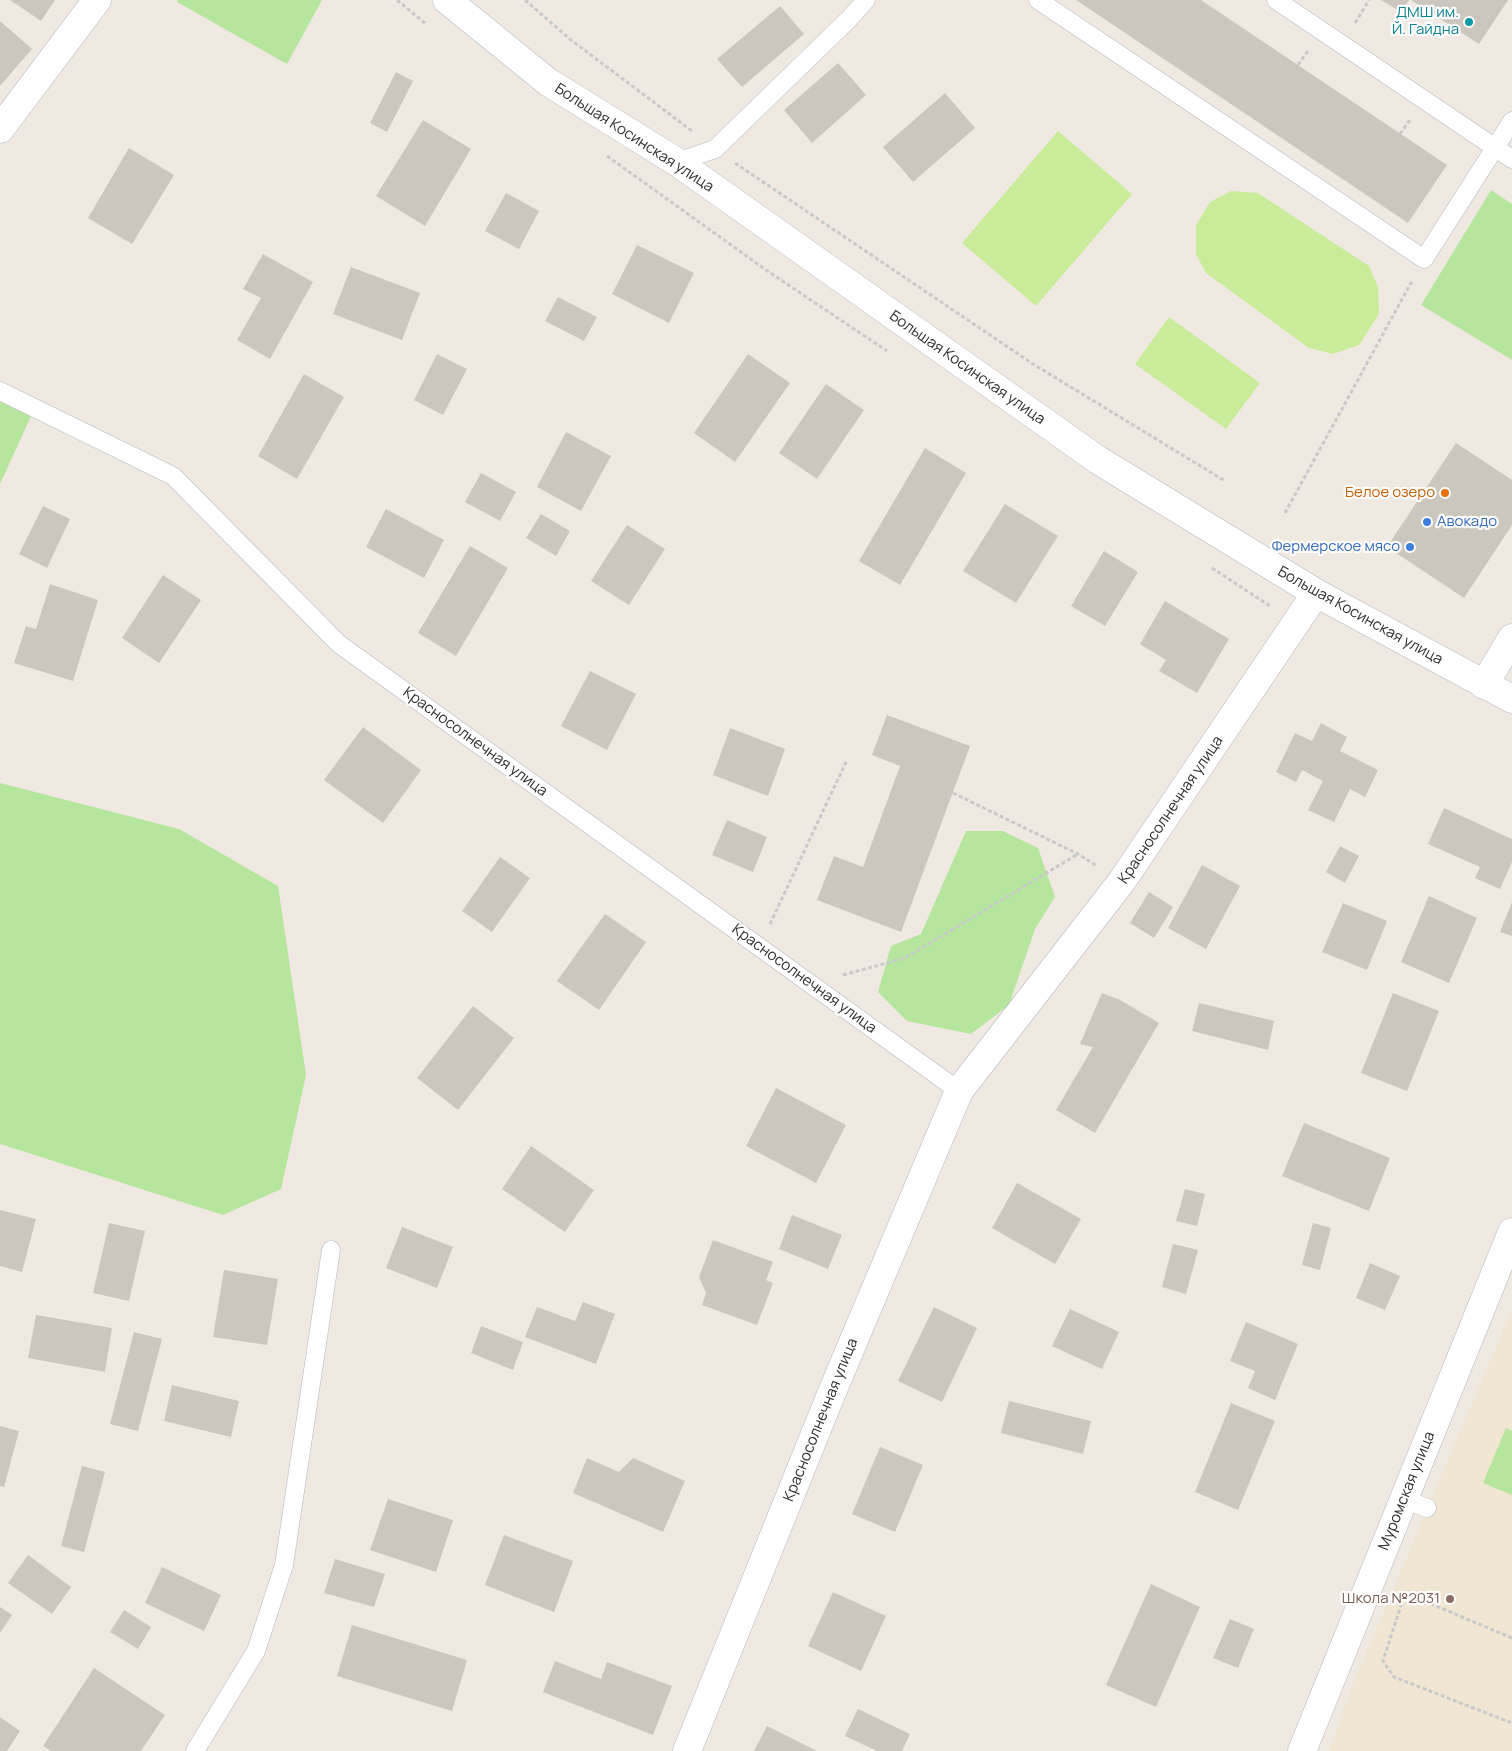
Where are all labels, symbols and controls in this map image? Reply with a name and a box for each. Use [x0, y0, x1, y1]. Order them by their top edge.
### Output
place label: ДМШ им. Й. Гайдна [1392, 4, 1459, 39]
marker: ДМШ им. Й. Гайдна [1463, 16, 1475, 28]
street label: Большая Косинская улица [551, 80, 717, 196]
street label: Большая Косинская улица [886, 307, 1048, 429]
place label: Белое озеро [1345, 484, 1435, 502]
marker: Белое озеро [1439, 487, 1451, 499]
place label: Авокадо [1437, 513, 1497, 531]
marker: Авокадо [1421, 516, 1433, 528]
place label: Фермерское мясо [1272, 538, 1400, 556]
marker: Фермерское мясо [1404, 541, 1416, 553]
street label: Большая Косинская улица [1274, 563, 1446, 669]
street label: Красносолнечная улица [399, 683, 551, 801]
street label: Красносолнечная улица [1115, 733, 1227, 887]
street label: Красносолнечная улица [728, 920, 880, 1038]
street label: Красносолнечная улица [780, 1336, 862, 1504]
street label: Муромская улица [1375, 1429, 1439, 1553]
place label: Школа №2031 [1342, 1590, 1440, 1608]
marker: Школа №2031 [1444, 1593, 1456, 1605]

